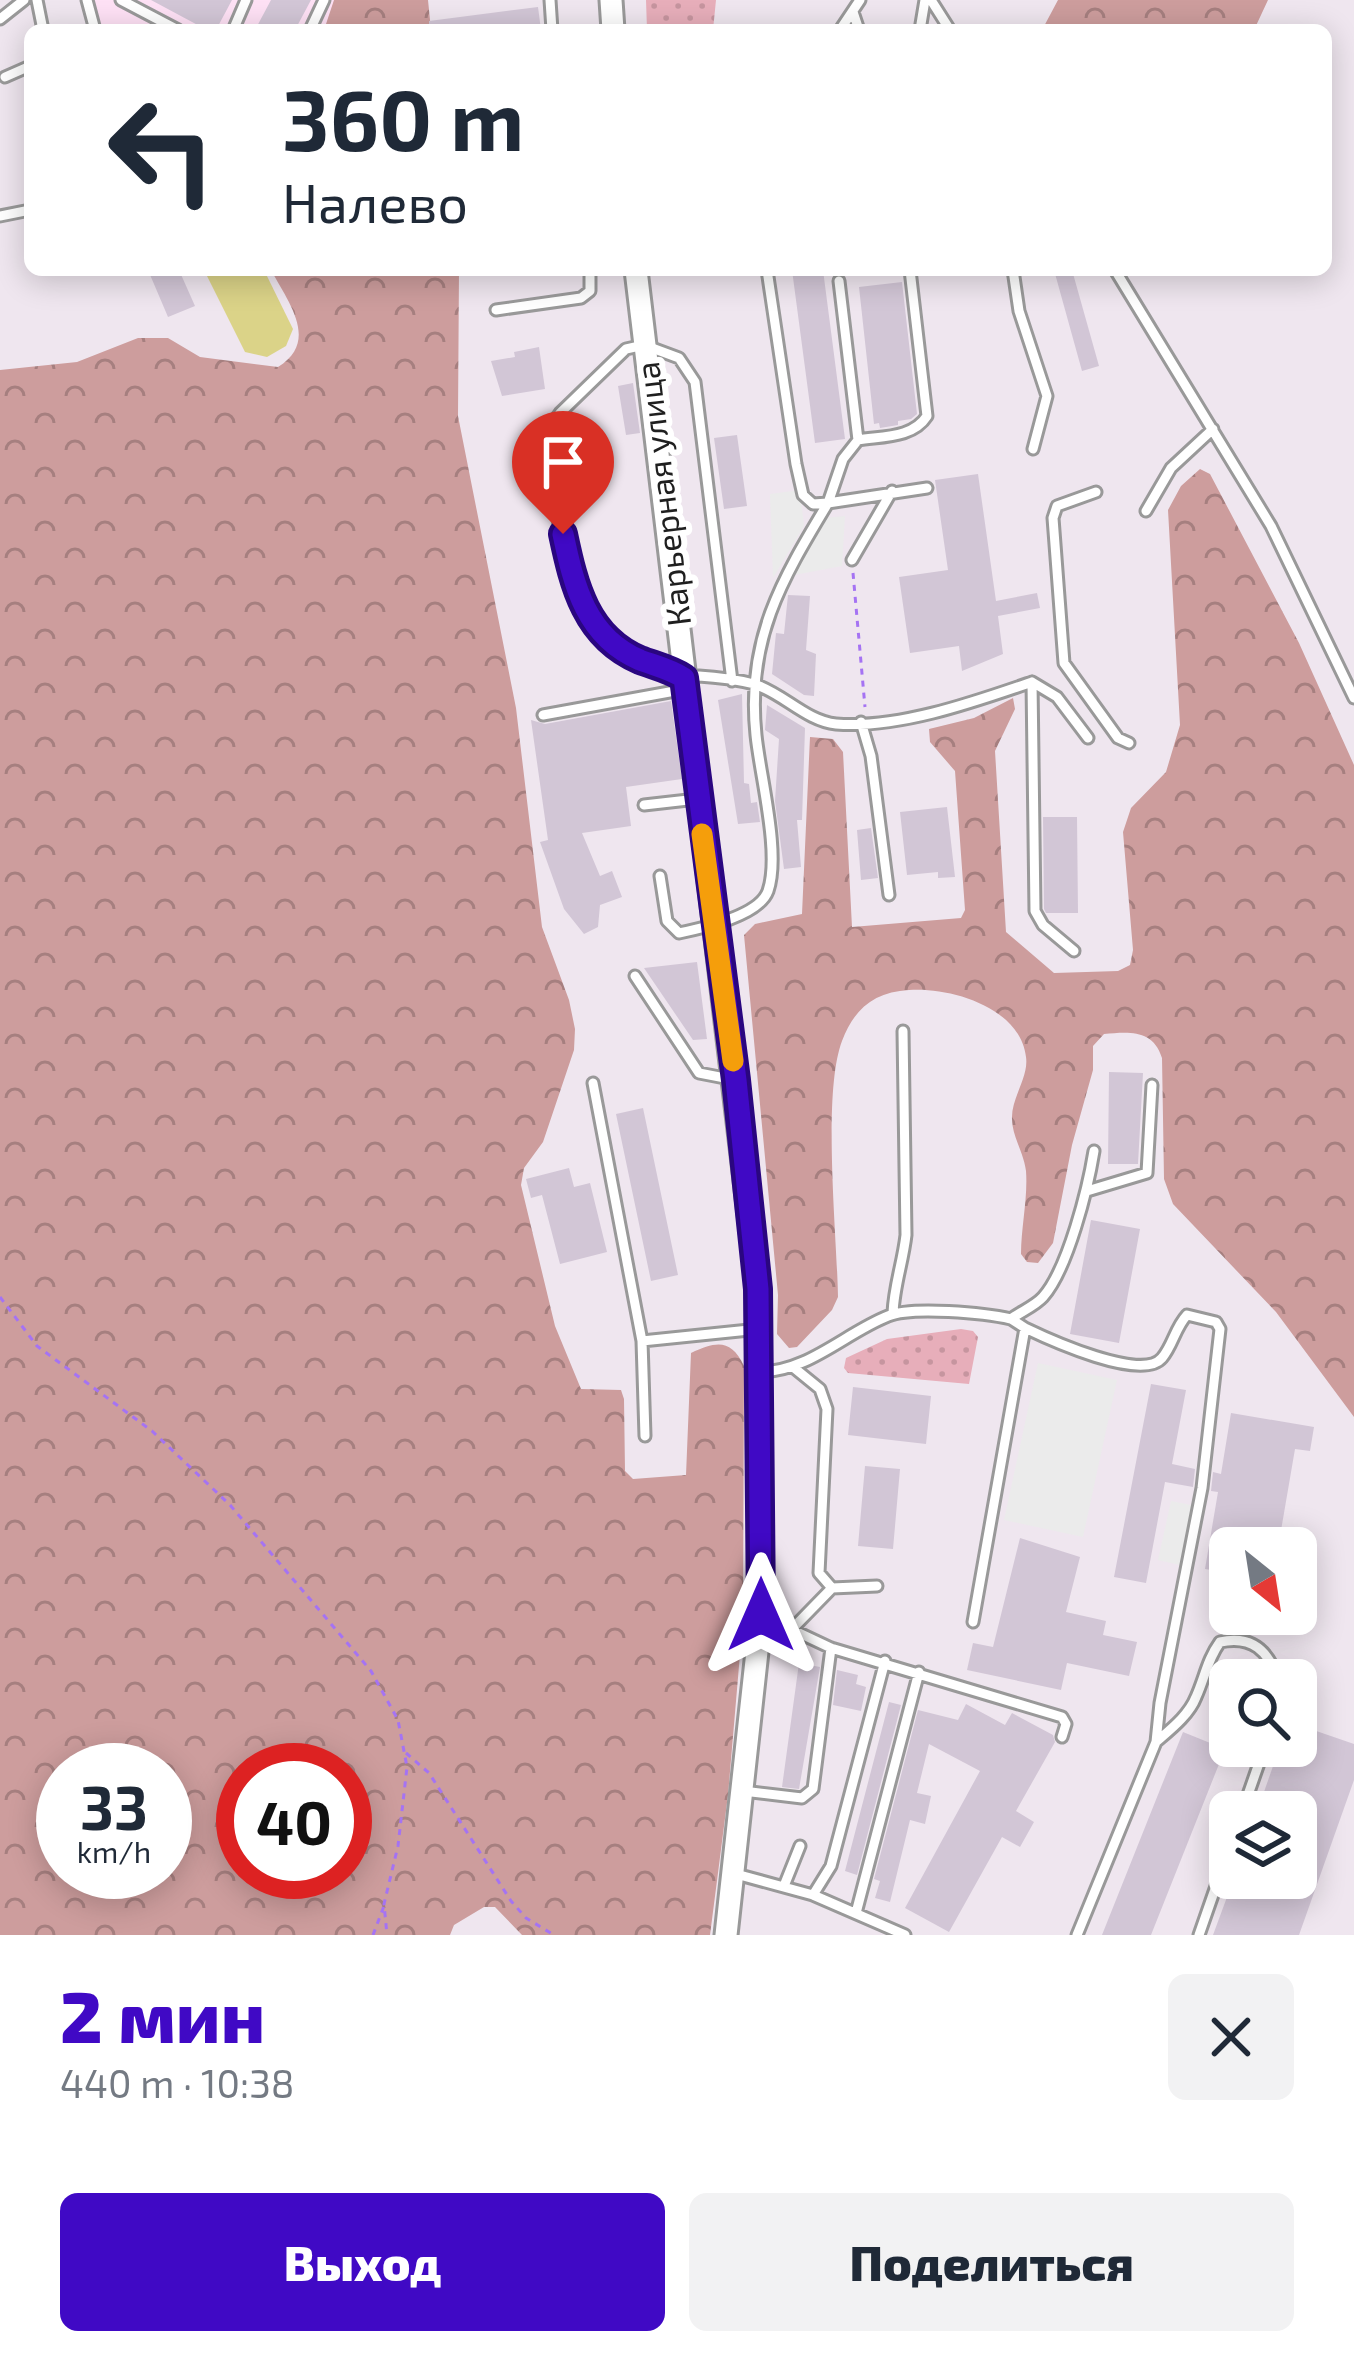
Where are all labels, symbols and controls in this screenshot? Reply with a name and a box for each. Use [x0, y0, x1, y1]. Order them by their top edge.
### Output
text: 360 m [282, 67, 524, 168]
icon: left [84, 72, 240, 228]
text: Налево [282, 169, 468, 234]
street label: Карьерная улица [626, 359, 699, 629]
pin [512, 411, 614, 534]
icon: arrive [530, 429, 596, 495]
north arrow [1209, 1527, 1317, 1635]
map controls [1209, 1527, 1317, 1899]
position arrow [698, 1552, 824, 1678]
button: search [1209, 1659, 1317, 1767]
speed limit sign: 40 [216, 1743, 372, 1899]
text: 33 [80, 1770, 148, 1842]
button: layers [1209, 1791, 1317, 1899]
text: km/h [77, 1833, 151, 1869]
text: 2 мин [60, 1971, 265, 2057]
button: close [1168, 1974, 1294, 2100]
text: 440 m · 10:38 [60, 2059, 295, 2106]
button: Выход [60, 2193, 665, 2331]
button: Поделиться [689, 2193, 1294, 2331]

